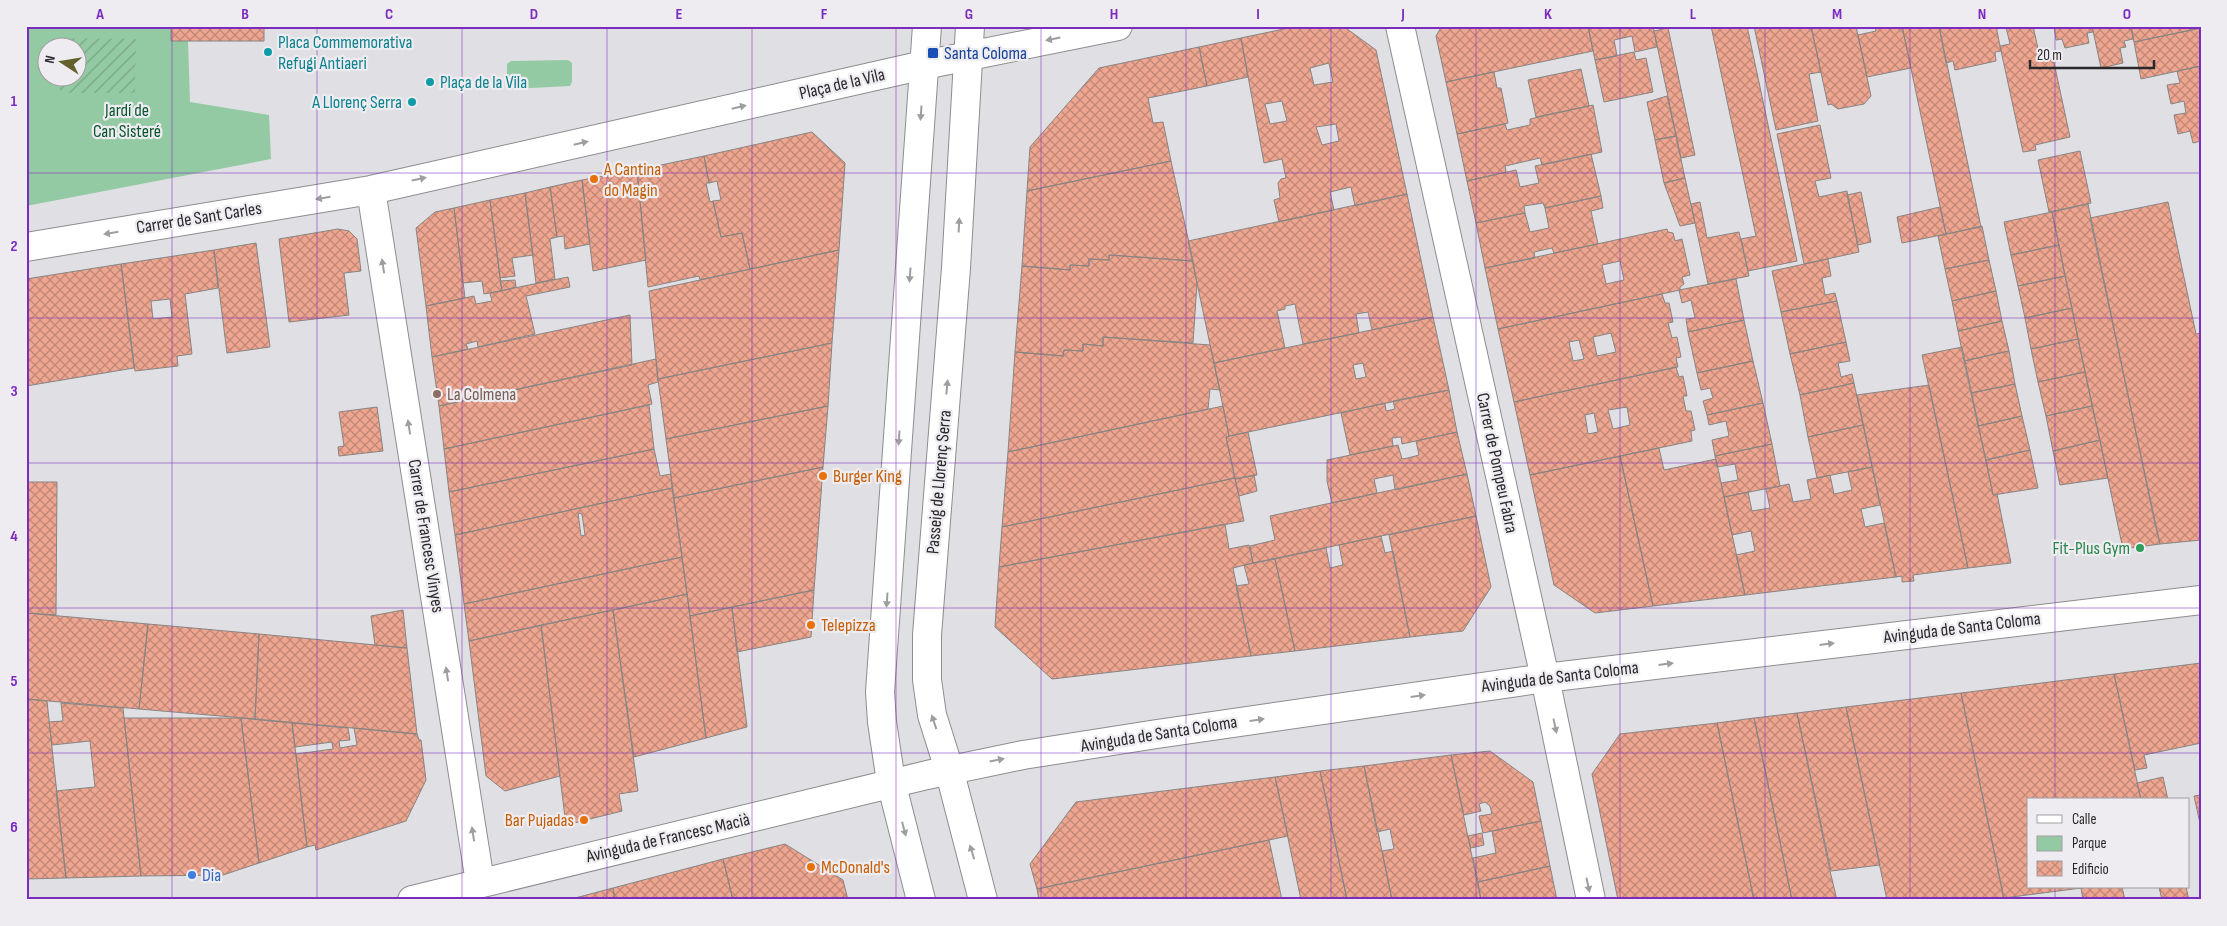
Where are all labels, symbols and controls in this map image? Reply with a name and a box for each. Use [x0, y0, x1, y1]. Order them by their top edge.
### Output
text: A [95, 5, 104, 24]
text: B [241, 5, 249, 24]
text: C [385, 5, 393, 24]
text: D [530, 5, 538, 24]
text: E [676, 5, 683, 24]
text: F [821, 5, 828, 24]
text: G [965, 5, 973, 24]
text: H [1110, 5, 1118, 24]
text: I [1256, 5, 1260, 24]
text: J [1400, 5, 1405, 24]
text: K [1544, 5, 1552, 24]
text: L [1690, 5, 1697, 24]
text: M [1832, 5, 1842, 24]
text: N [1978, 5, 1986, 24]
text: O [2123, 5, 2131, 24]
place label: Placa Commemorativa Refugi Antiaeri [278, 32, 412, 74]
one-way arrow [1045, 36, 1061, 44]
north arrow [38, 38, 88, 88]
scale bar [2030, 38, 2153, 70]
place label: Santa Coloma [944, 43, 1027, 64]
marker: Placa Commemorativa Refugi Antiaeri [262, 46, 274, 58]
marker: Santa Coloma [926, 46, 940, 60]
text: 20 m [2037, 46, 2062, 65]
text: N [41, 54, 59, 65]
street label: Plaça de la Vila [797, 64, 887, 104]
place label: Plaça de la Vila [440, 72, 527, 93]
marker: Plaça de la Vila [424, 76, 436, 88]
text: 1 [11, 92, 18, 111]
place label: A Llorenç Serra [311, 92, 402, 113]
marker: A Llorenç Serra [406, 96, 418, 108]
park label: Jardí de Can Sisteré [93, 100, 161, 142]
one-way arrow [732, 103, 747, 111]
one-way arrow [916, 106, 924, 122]
one-way arrow [573, 139, 588, 147]
place label: A Cantina do Magin [603, 159, 661, 201]
marker: A Cantina do Magin [588, 173, 600, 185]
one-way arrow [411, 175, 426, 183]
one-way arrow [315, 194, 331, 202]
street label: Carrer de Sant Carles [135, 198, 263, 238]
one-way arrow [955, 216, 963, 232]
one-way arrow [103, 229, 119, 237]
text: 2 [10, 237, 18, 256]
one-way arrow [379, 258, 387, 274]
one-way arrow [906, 268, 914, 284]
one-way arrow [943, 378, 951, 394]
text: 3 [10, 382, 18, 401]
place label: La Colmena [447, 384, 516, 405]
marker: La Colmena [431, 388, 443, 400]
street label: Carrer de Pompeu Fabra [1472, 391, 1522, 535]
street label: Passeig de Llorenç Serra [922, 409, 956, 555]
one-way arrow [404, 418, 412, 434]
one-way arrow [894, 430, 902, 446]
street label: Carrer de Francesc Vinyes [403, 458, 449, 614]
place label: Burger King [833, 466, 902, 487]
marker: Burger King [817, 470, 829, 482]
text: 4 [10, 527, 18, 546]
place label: Fit-Plus Gym [2052, 538, 2130, 559]
marker: Fit-Plus Gym [2134, 542, 2146, 554]
one-way arrow [883, 592, 891, 608]
street label: Avinguda de Santa Coloma [1881, 608, 2042, 648]
place label: Telepizza [821, 615, 876, 636]
marker: Telepizza [805, 619, 817, 631]
one-way arrow [1820, 640, 1836, 648]
street label: Avinguda de Santa Coloma [1479, 657, 1640, 697]
one-way arrow [1658, 660, 1674, 668]
one-way arrow [443, 665, 451, 681]
text: 5 [10, 672, 18, 691]
one-way arrow [1410, 692, 1426, 700]
street label: Avinguda de Santa Coloma [1078, 711, 1239, 757]
one-way arrow [930, 715, 938, 730]
one-way arrow [1250, 715, 1266, 723]
one-way arrow [1551, 719, 1559, 735]
one-way arrow [990, 755, 1006, 763]
legend [2027, 798, 2190, 888]
street label: Avinguda de Francesc Macià [583, 809, 752, 867]
place label: Bar Pujadas [505, 810, 574, 831]
text: Calle [2072, 810, 2096, 829]
marker: Bar Pujadas [578, 814, 590, 826]
text: 6 [10, 818, 18, 837]
one-way arrow [900, 821, 908, 836]
one-way arrow [468, 826, 476, 842]
text: Parque [2072, 834, 2107, 853]
one-way arrow [967, 845, 975, 860]
place label: McDonald's [821, 857, 890, 878]
text: Edificio [2072, 860, 2109, 879]
marker: McDonald's [805, 861, 817, 873]
place label: Dia [202, 865, 221, 886]
marker: Dia [186, 869, 198, 881]
one-way arrow [1584, 878, 1592, 894]

